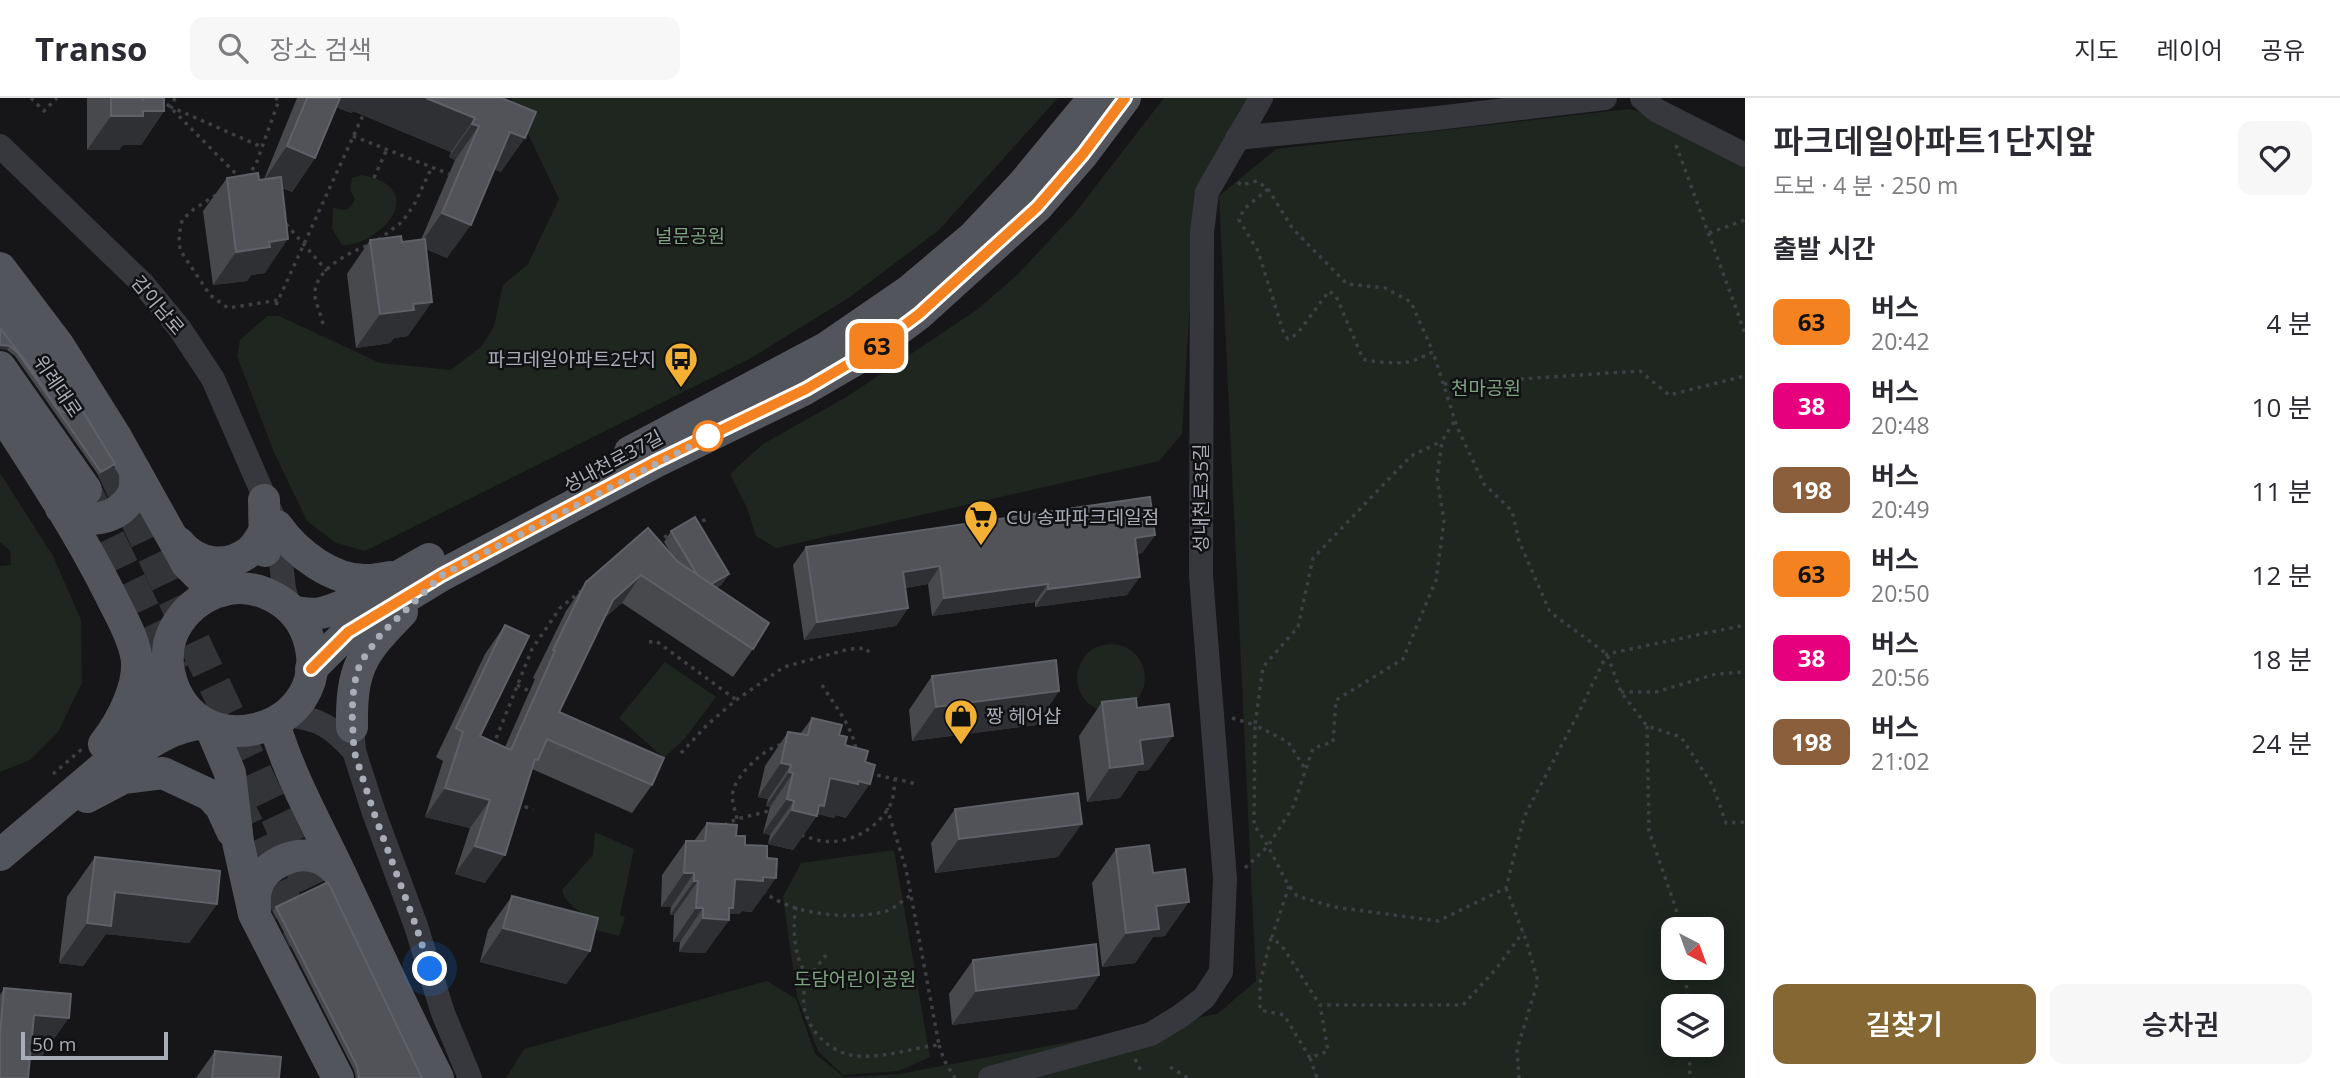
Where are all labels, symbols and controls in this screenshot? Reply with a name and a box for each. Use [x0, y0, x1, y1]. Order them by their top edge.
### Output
search box [190, 17, 680, 80]
text: Transo [35, 26, 148, 71]
icon: search [214, 29, 252, 67]
text: 장소 검색 [270, 31, 372, 67]
text: 지도 [2074, 33, 2119, 66]
text: 레이어 [2157, 33, 2223, 66]
text: 공유 [2261, 33, 2305, 66]
text: 파크데일아파트1단지앞 [1773, 118, 2095, 163]
button: heart [2238, 121, 2312, 195]
text: 도보 · 4 분 · 250 m [1773, 169, 1958, 201]
park label: 널문공원 [655, 223, 725, 249]
text: 출발 시간 [1773, 230, 1875, 266]
street label: 감이남로 [126, 270, 190, 340]
text: 버스 [1871, 289, 1919, 325]
text: 63 [1798, 305, 1825, 338]
text: 4 분 [2266, 305, 2312, 341]
line badge: 63 [846, 323, 908, 369]
text: 20:42 [1871, 325, 1930, 357]
text: 63 [863, 329, 891, 362]
bus stop icon: 파크데일아파트2단지 [662, 340, 700, 389]
place label: 파크데일아파트2단지 [488, 346, 656, 372]
street label: 위례대로 [28, 350, 88, 422]
text: 버스 [1871, 373, 1919, 409]
park label: 천마공원 [1451, 375, 1521, 401]
text: 38 [1798, 389, 1825, 422]
text: 10 분 [2252, 389, 2312, 425]
text: 20:48 [1871, 409, 1930, 441]
unlabelled marker [693, 421, 723, 451]
street label: 성내천로37길 [559, 424, 667, 498]
street label: 성내천로35길 [1188, 443, 1214, 553]
text: 버스 [1871, 457, 1919, 493]
text: 198 [1791, 473, 1832, 506]
text: 11 분 [2252, 473, 2312, 509]
text: 20:49 [1871, 493, 1930, 525]
supermarket icon: CU 송파파크데일점 [962, 498, 1000, 547]
place label: CU 송파파크데일점 [1006, 504, 1159, 530]
text: 버스 [1871, 541, 1919, 577]
text: 63 [1798, 557, 1825, 590]
text: 12 분 [2252, 557, 2312, 593]
text: 20:50 [1871, 577, 1930, 609]
text: 버스 [1871, 625, 1919, 661]
text: 38 [1798, 641, 1825, 674]
text: 18 분 [2252, 641, 2312, 677]
text: 20:56 [1871, 661, 1930, 693]
shop icon: 짱 헤어샵 [942, 697, 980, 746]
place label: 짱 헤어샵 [986, 703, 1061, 729]
text: 버스 [1871, 709, 1919, 745]
text: 198 [1791, 725, 1832, 758]
text: 24 분 [2252, 725, 2312, 761]
text: 21:02 [1871, 745, 1930, 777]
north arrow [1661, 917, 1724, 980]
map controls [1661, 917, 1724, 1057]
your location [412, 951, 447, 986]
park label: 도담어린이공원 [794, 966, 916, 992]
button: 길찾기 [1773, 984, 2036, 1064]
button: 승차권 [2050, 984, 2312, 1064]
button: layers [1661, 994, 1724, 1057]
scale bar [21, 1029, 168, 1061]
text: 50 m [32, 1031, 76, 1057]

